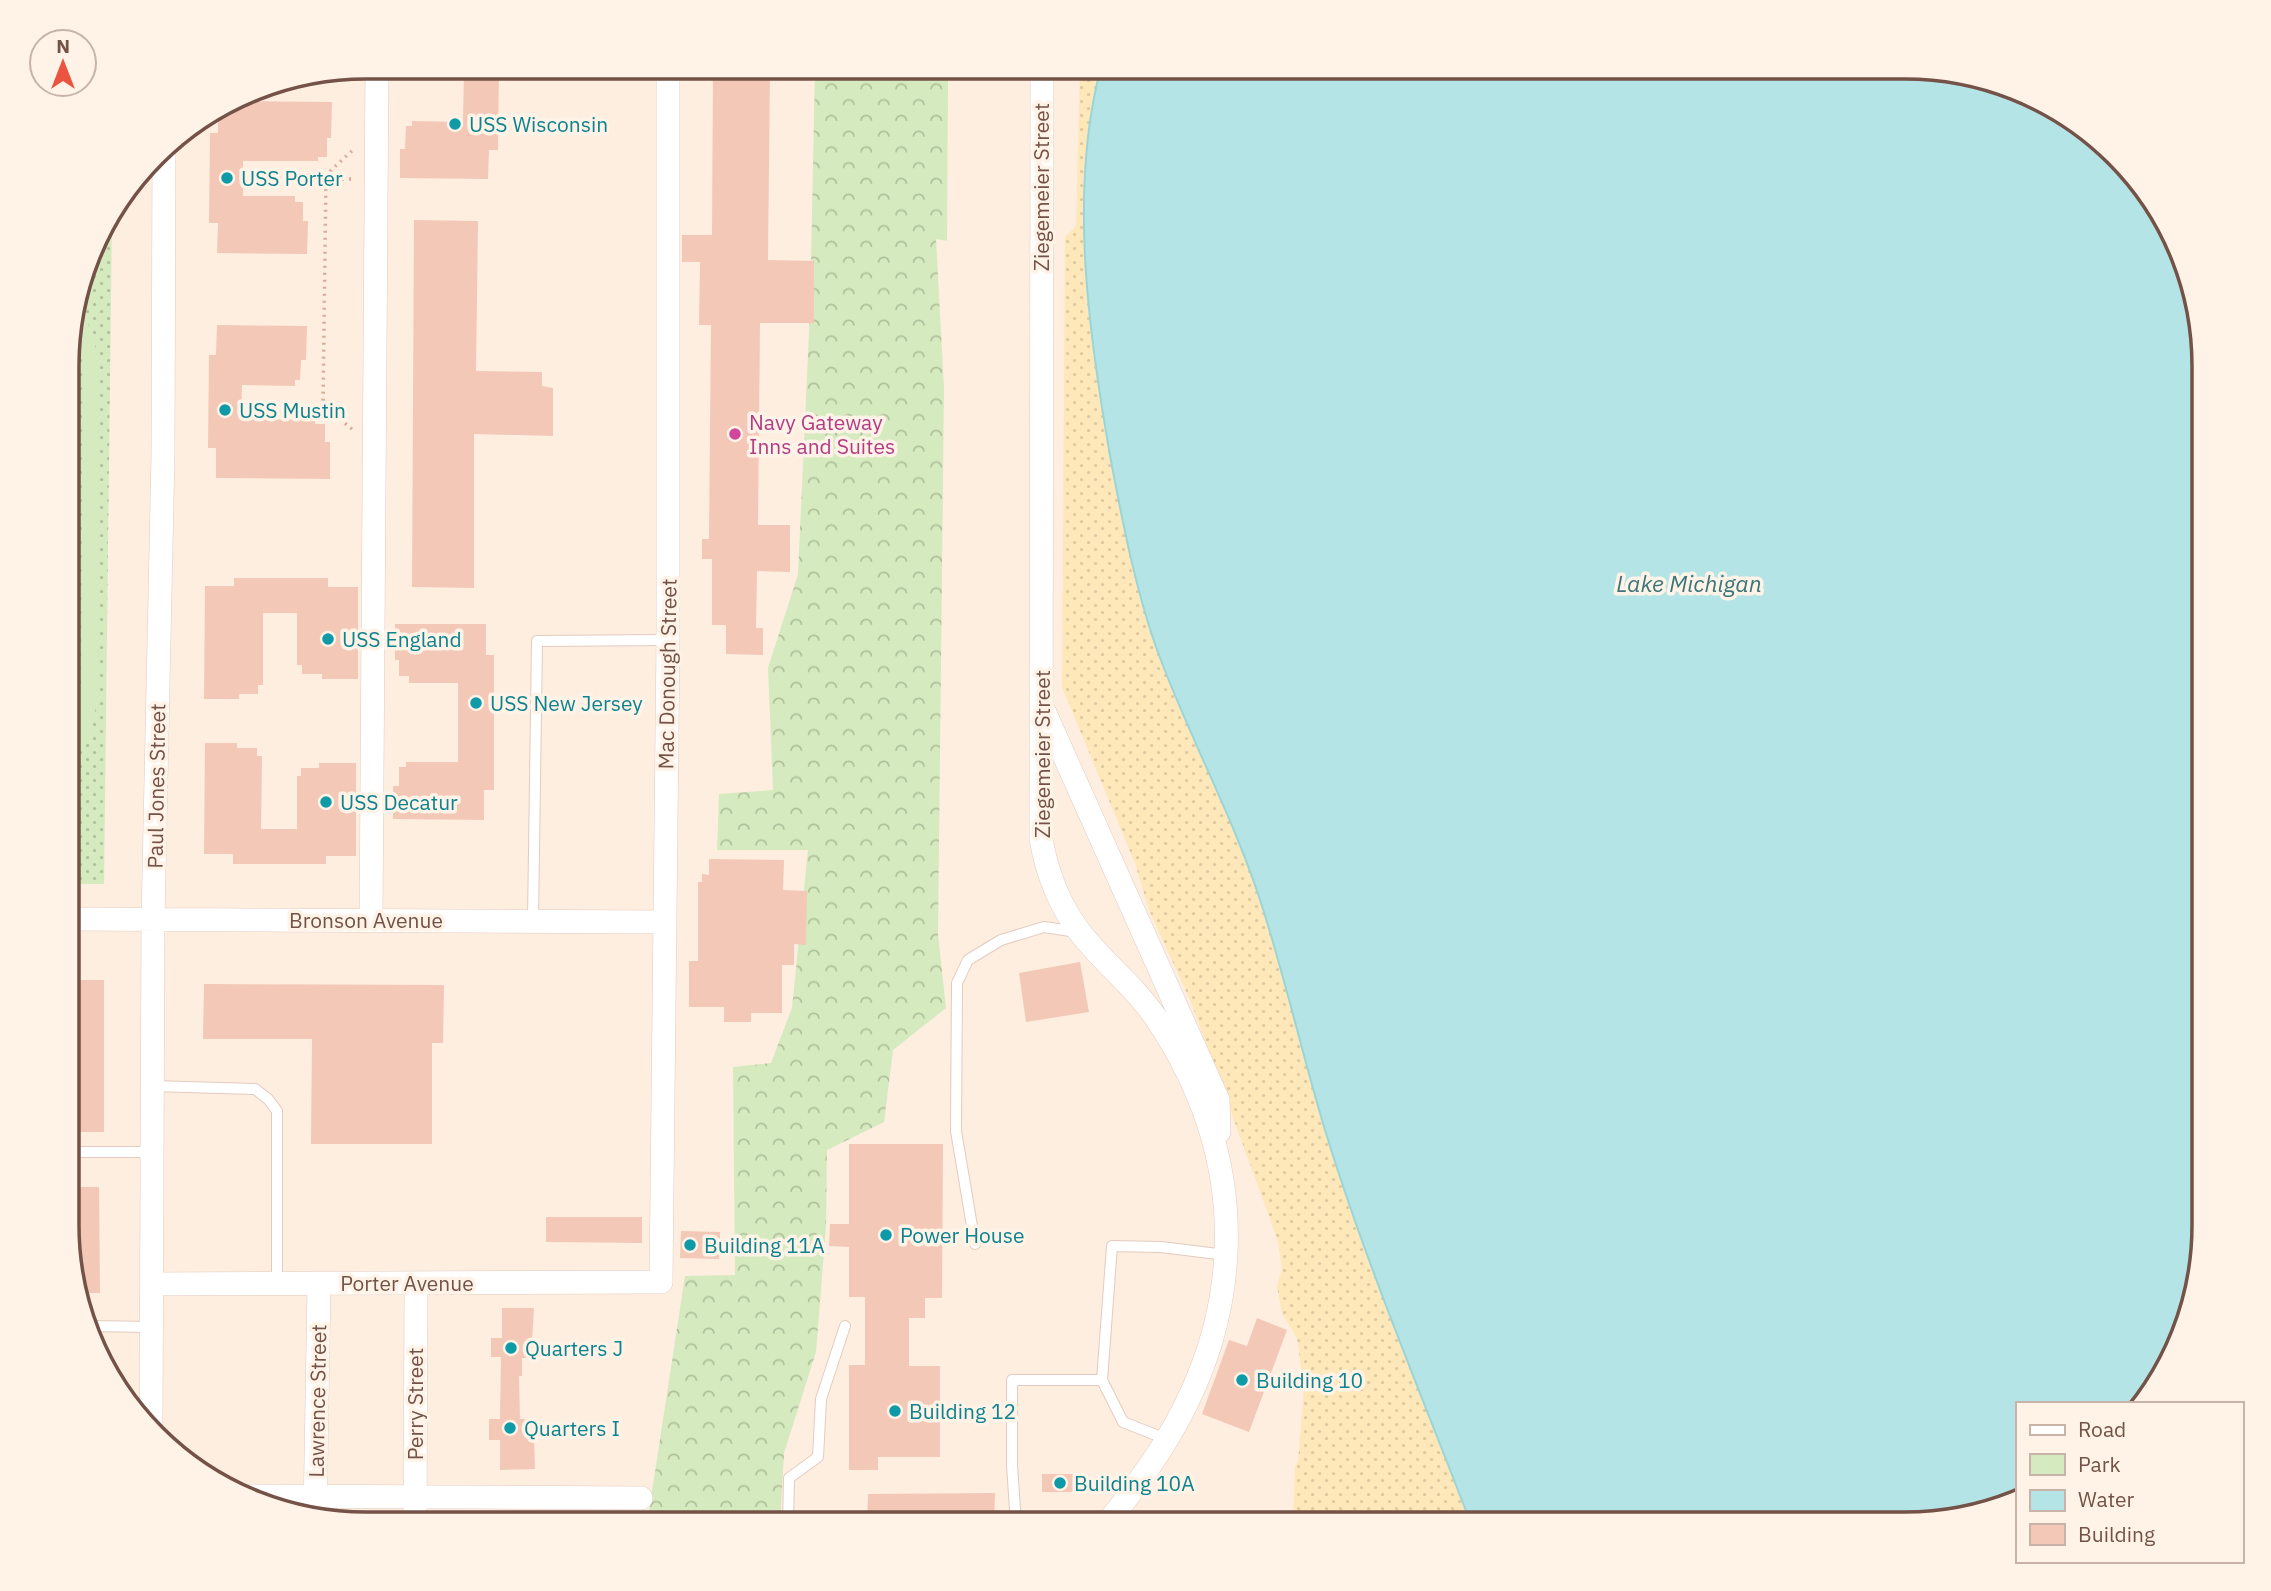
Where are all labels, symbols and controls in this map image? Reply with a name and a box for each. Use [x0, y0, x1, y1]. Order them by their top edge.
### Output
north arrow [28, 28, 98, 98]
text: N [56, 34, 70, 58]
street label: Ziegemeier Street [1027, 103, 1055, 271]
place label: USS Wisconsin [469, 110, 608, 138]
marker: USS Wisconsin [447, 116, 463, 132]
place label: USS Porter [241, 164, 343, 192]
marker: USS Porter [219, 170, 235, 186]
place label: USS Mustin [239, 396, 346, 424]
marker: USS Mustin [217, 402, 233, 418]
place label: Navy Gateway Inns and Suites [749, 408, 895, 460]
marker: Navy Gateway Inns and Suites [727, 426, 743, 442]
water label: Lake Michigan [1616, 568, 1762, 598]
street label: Mac Donough Street [651, 578, 683, 770]
place label: USS England [342, 625, 462, 653]
marker: USS England [320, 631, 336, 647]
street label: Ziegemeier Street [1028, 670, 1056, 838]
place label: USS New Jersey [490, 689, 643, 717]
marker: USS New Jersey [468, 695, 484, 711]
street label: Paul Jones Street [141, 703, 171, 869]
place label: USS Decatur [340, 788, 458, 816]
marker: USS Decatur [318, 794, 334, 810]
street label: Bronson Avenue [289, 906, 443, 934]
place label: Power House [900, 1221, 1024, 1249]
marker: Power House [878, 1227, 894, 1243]
place label: Building 11A [704, 1231, 825, 1259]
marker: Building 11A [682, 1237, 698, 1253]
street label: Porter Avenue [340, 1269, 474, 1297]
street label: Lawrence Street [302, 1324, 332, 1478]
place label: Quarters J [525, 1334, 623, 1362]
marker: Quarters J [503, 1340, 519, 1356]
street label: Perry Street [401, 1348, 429, 1460]
place label: Building 10 [1256, 1366, 1363, 1394]
marker: Building 10 [1234, 1372, 1250, 1388]
place label: Building 12 [909, 1397, 1016, 1425]
legend [2016, 1402, 2243, 1563]
marker: Building 12 [887, 1403, 903, 1419]
place label: Quarters I [524, 1414, 620, 1442]
text: Road [2078, 1415, 2126, 1443]
marker: Quarters I [502, 1420, 518, 1436]
text: Park [2078, 1450, 2121, 1478]
place label: Building 10A [1074, 1469, 1195, 1497]
marker: Building 10A [1052, 1475, 1068, 1491]
text: Water [2078, 1485, 2135, 1513]
text: Building [2078, 1520, 2155, 1548]

